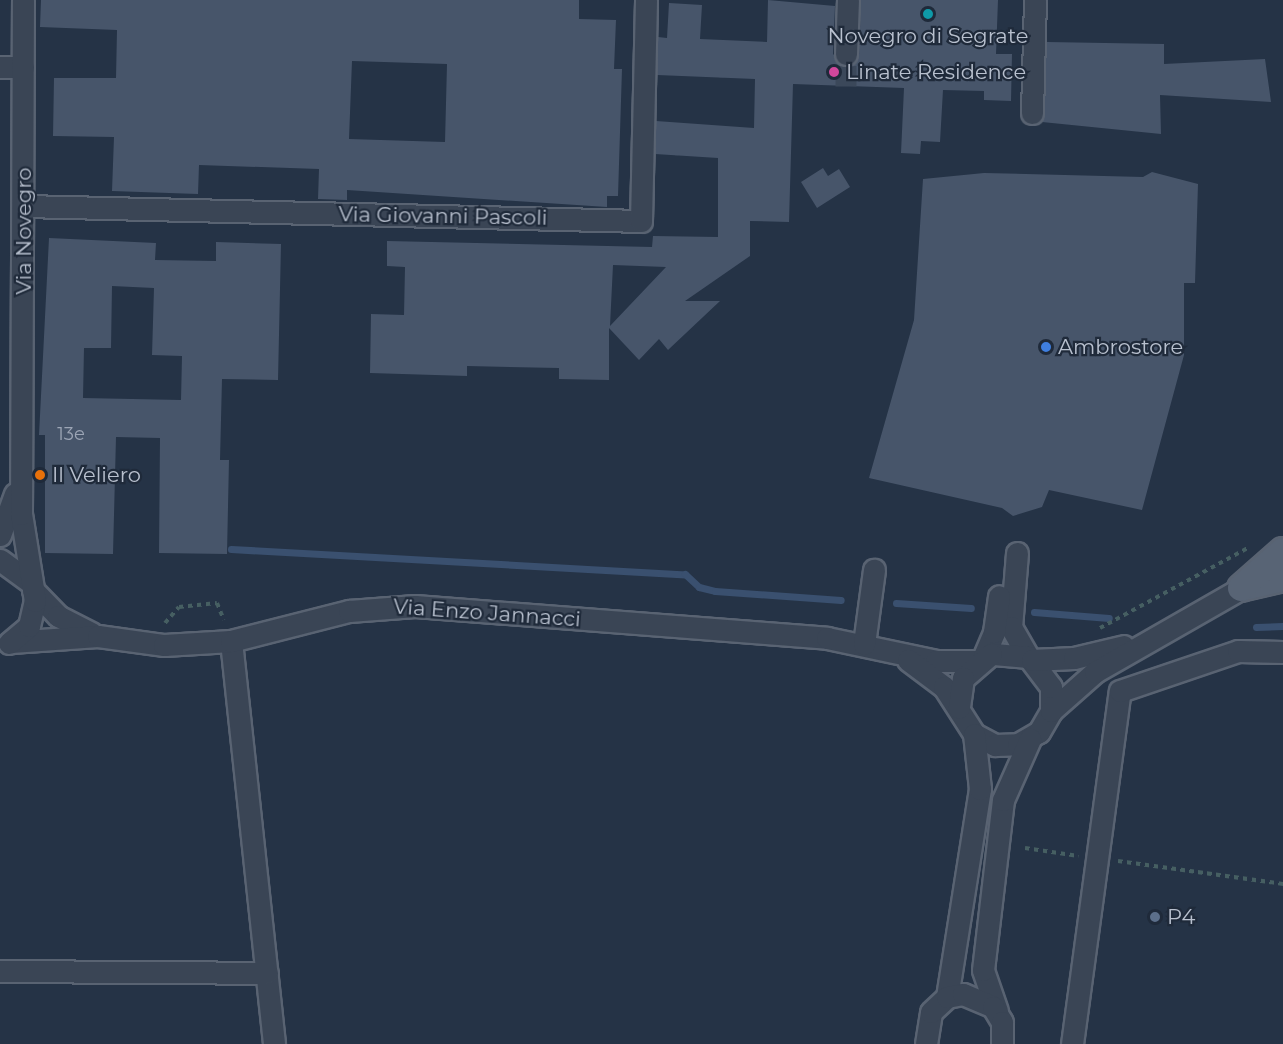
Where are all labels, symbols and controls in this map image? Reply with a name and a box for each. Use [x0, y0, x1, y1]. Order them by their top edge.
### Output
marker: Novegro di Segrate [921, 7, 935, 21]
place label: Novegro di Segrate [827, 23, 1029, 49]
place label: Linate Residence [846, 59, 1026, 85]
marker: Linate Residence [827, 65, 841, 79]
street label: Via Novegro [11, 167, 37, 295]
street label: Via Giovanni Pascoli [338, 202, 548, 230]
place label: Ambrostore [1058, 334, 1183, 360]
marker: Ambrostore [1039, 340, 1053, 354]
house number: 13e [57, 423, 85, 445]
place label: Il Veliero [52, 462, 141, 488]
marker: Il Veliero [33, 468, 47, 482]
street label: Via Enzo Jannacci [392, 594, 582, 632]
place label: P4 [1167, 904, 1195, 930]
marker: P4 [1148, 910, 1162, 924]

